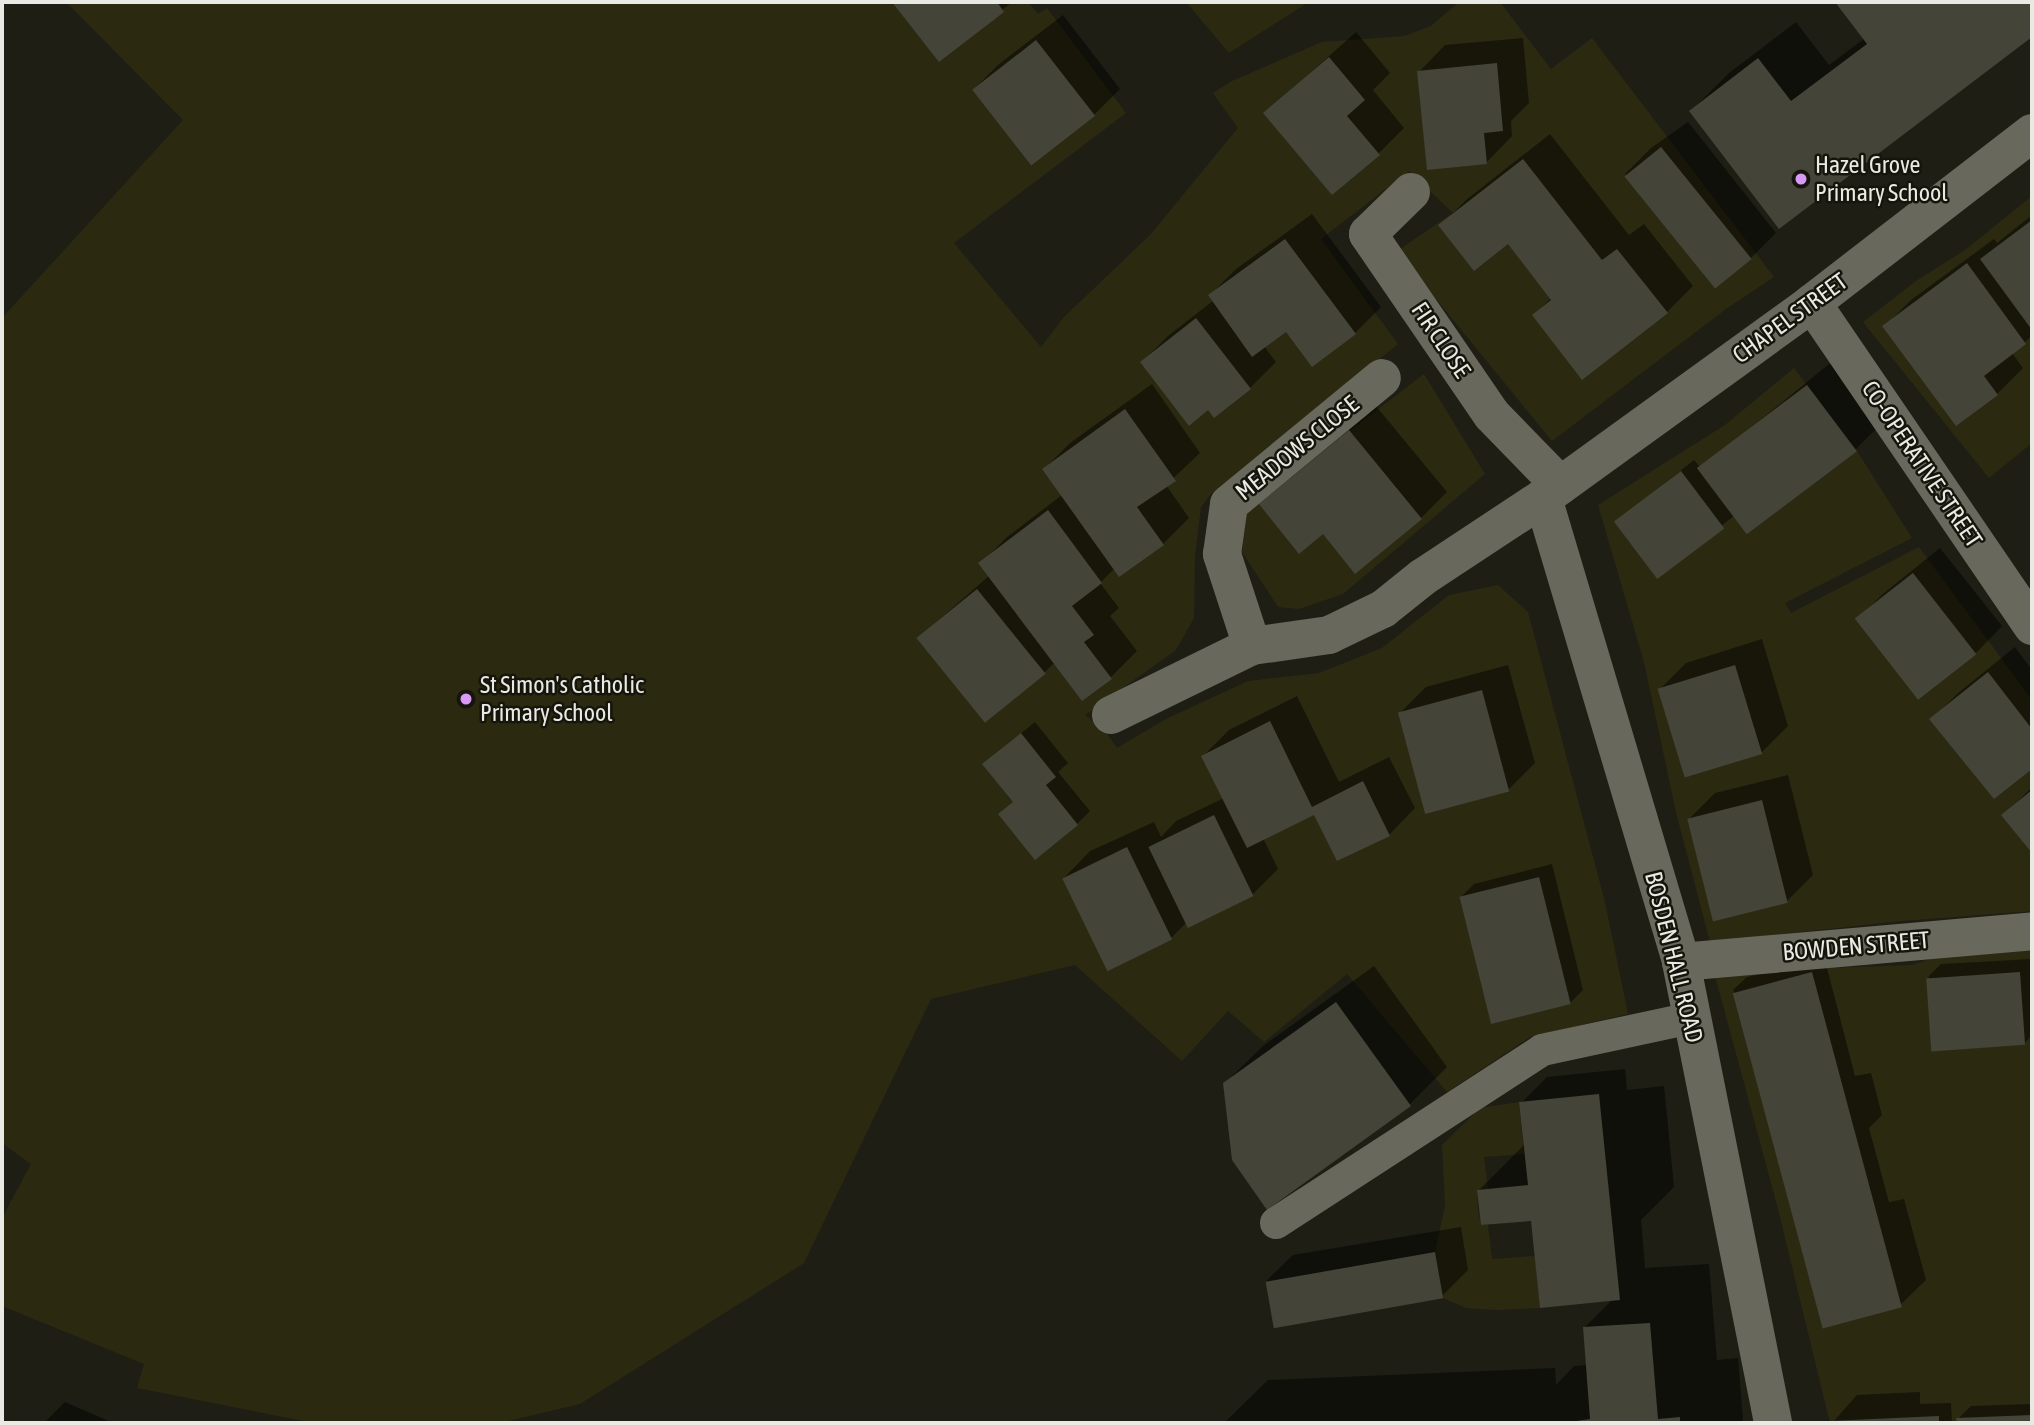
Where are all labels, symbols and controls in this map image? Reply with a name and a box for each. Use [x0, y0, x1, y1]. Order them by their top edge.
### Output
place label: Hazel Grove Primary School [1815, 151, 1948, 207]
marker: Hazel Grove Primary School [1793, 171, 1809, 187]
street label: CHAPEL STREET [1727, 267, 1853, 369]
street label: FIR CLOSE [1405, 297, 1477, 383]
street label: CO-OPERATIVE STREET [1856, 375, 1988, 553]
street label: MEADOWS CLOSE [1230, 390, 1364, 506]
place label: St Simon's Catholic Primary School [480, 671, 644, 727]
marker: St Simon's Catholic Primary School [458, 691, 474, 707]
street label: BOSDEN HALL ROAD [1639, 869, 1709, 1045]
street label: BOWDEN STREET [1781, 925, 1931, 967]

